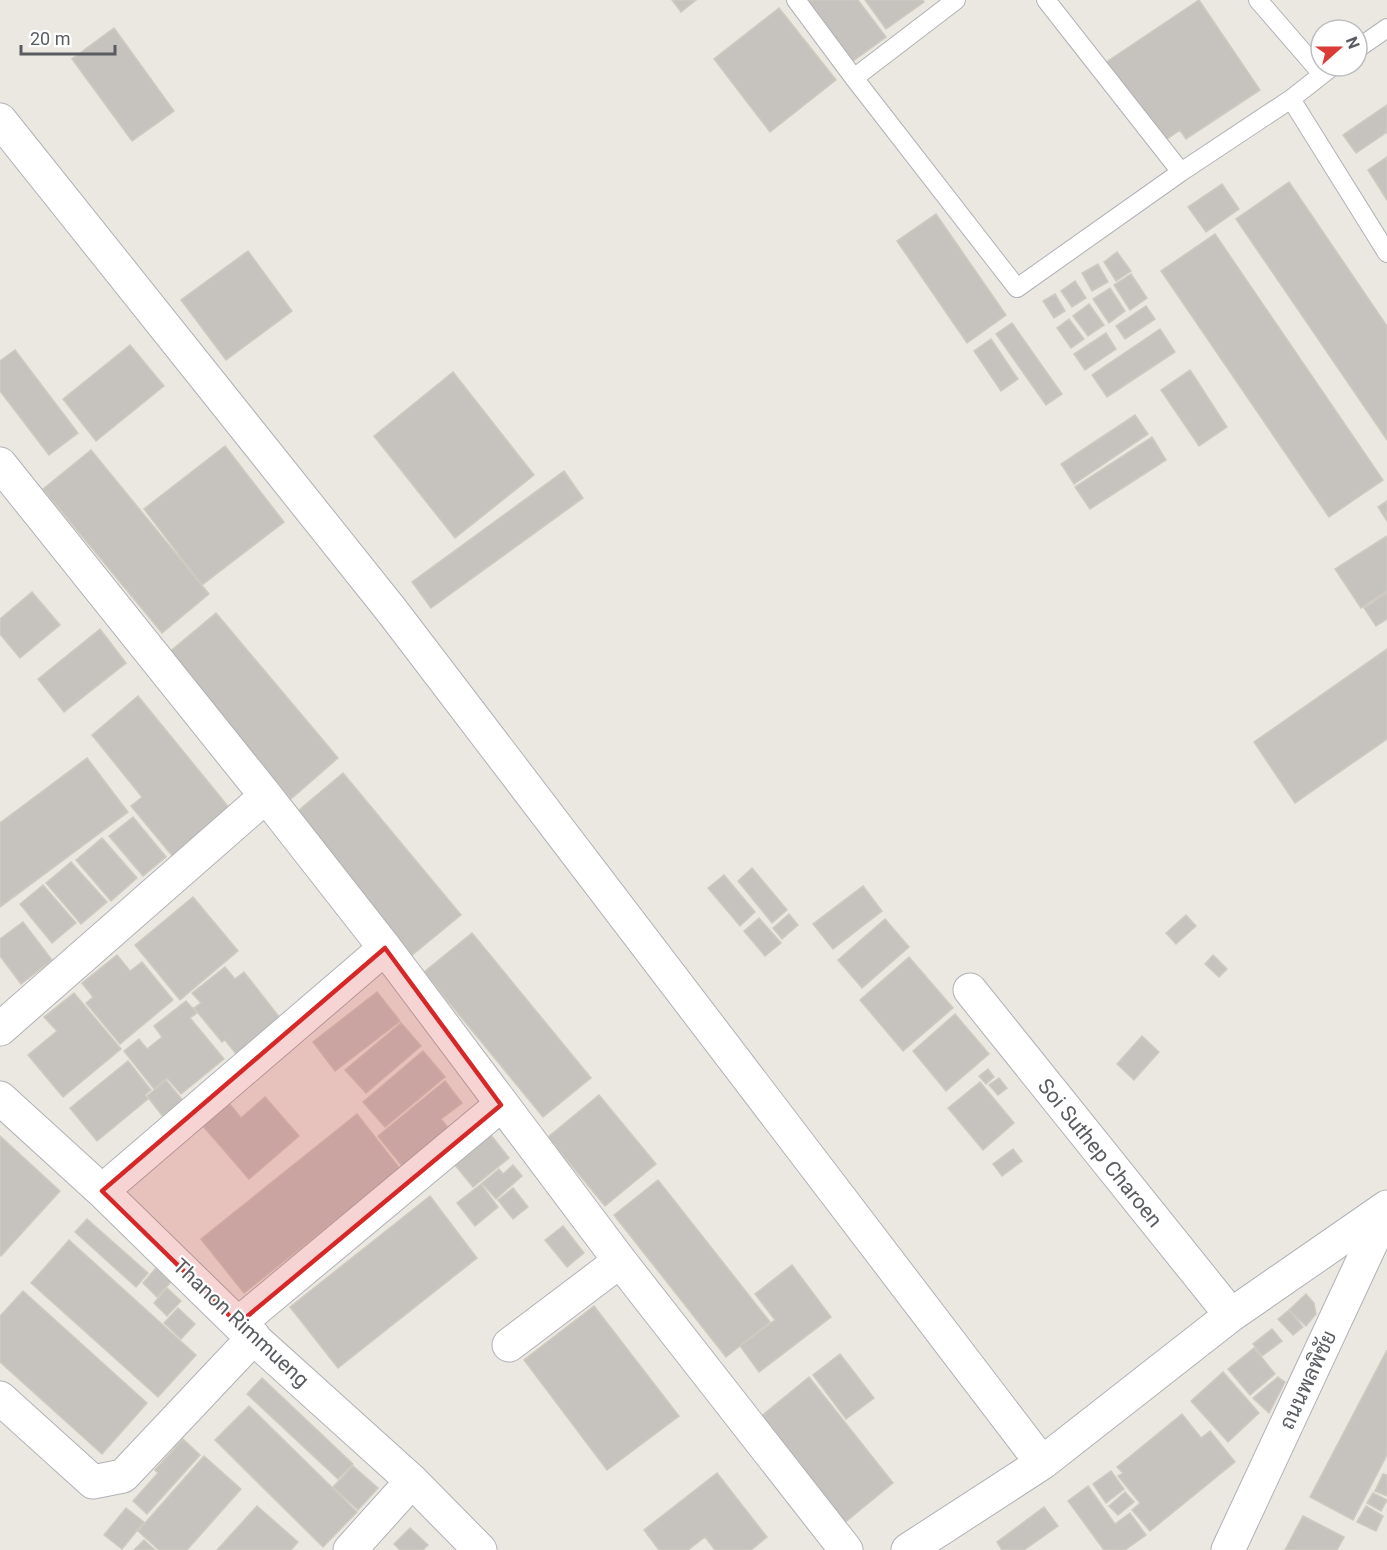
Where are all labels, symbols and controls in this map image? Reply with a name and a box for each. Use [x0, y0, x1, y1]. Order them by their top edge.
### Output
scale bar [21, 18, 116, 56]
north arrow [1309, 18, 1369, 78]
text: 20 m [30, 28, 70, 49]
text: N [1342, 34, 1363, 51]
street label: Soi Suthep Charoen [1033, 1074, 1167, 1232]
street label: Thanon Rimmueng [168, 1254, 314, 1392]
street label: ถนนพลพิชัย [1275, 1327, 1341, 1433]

